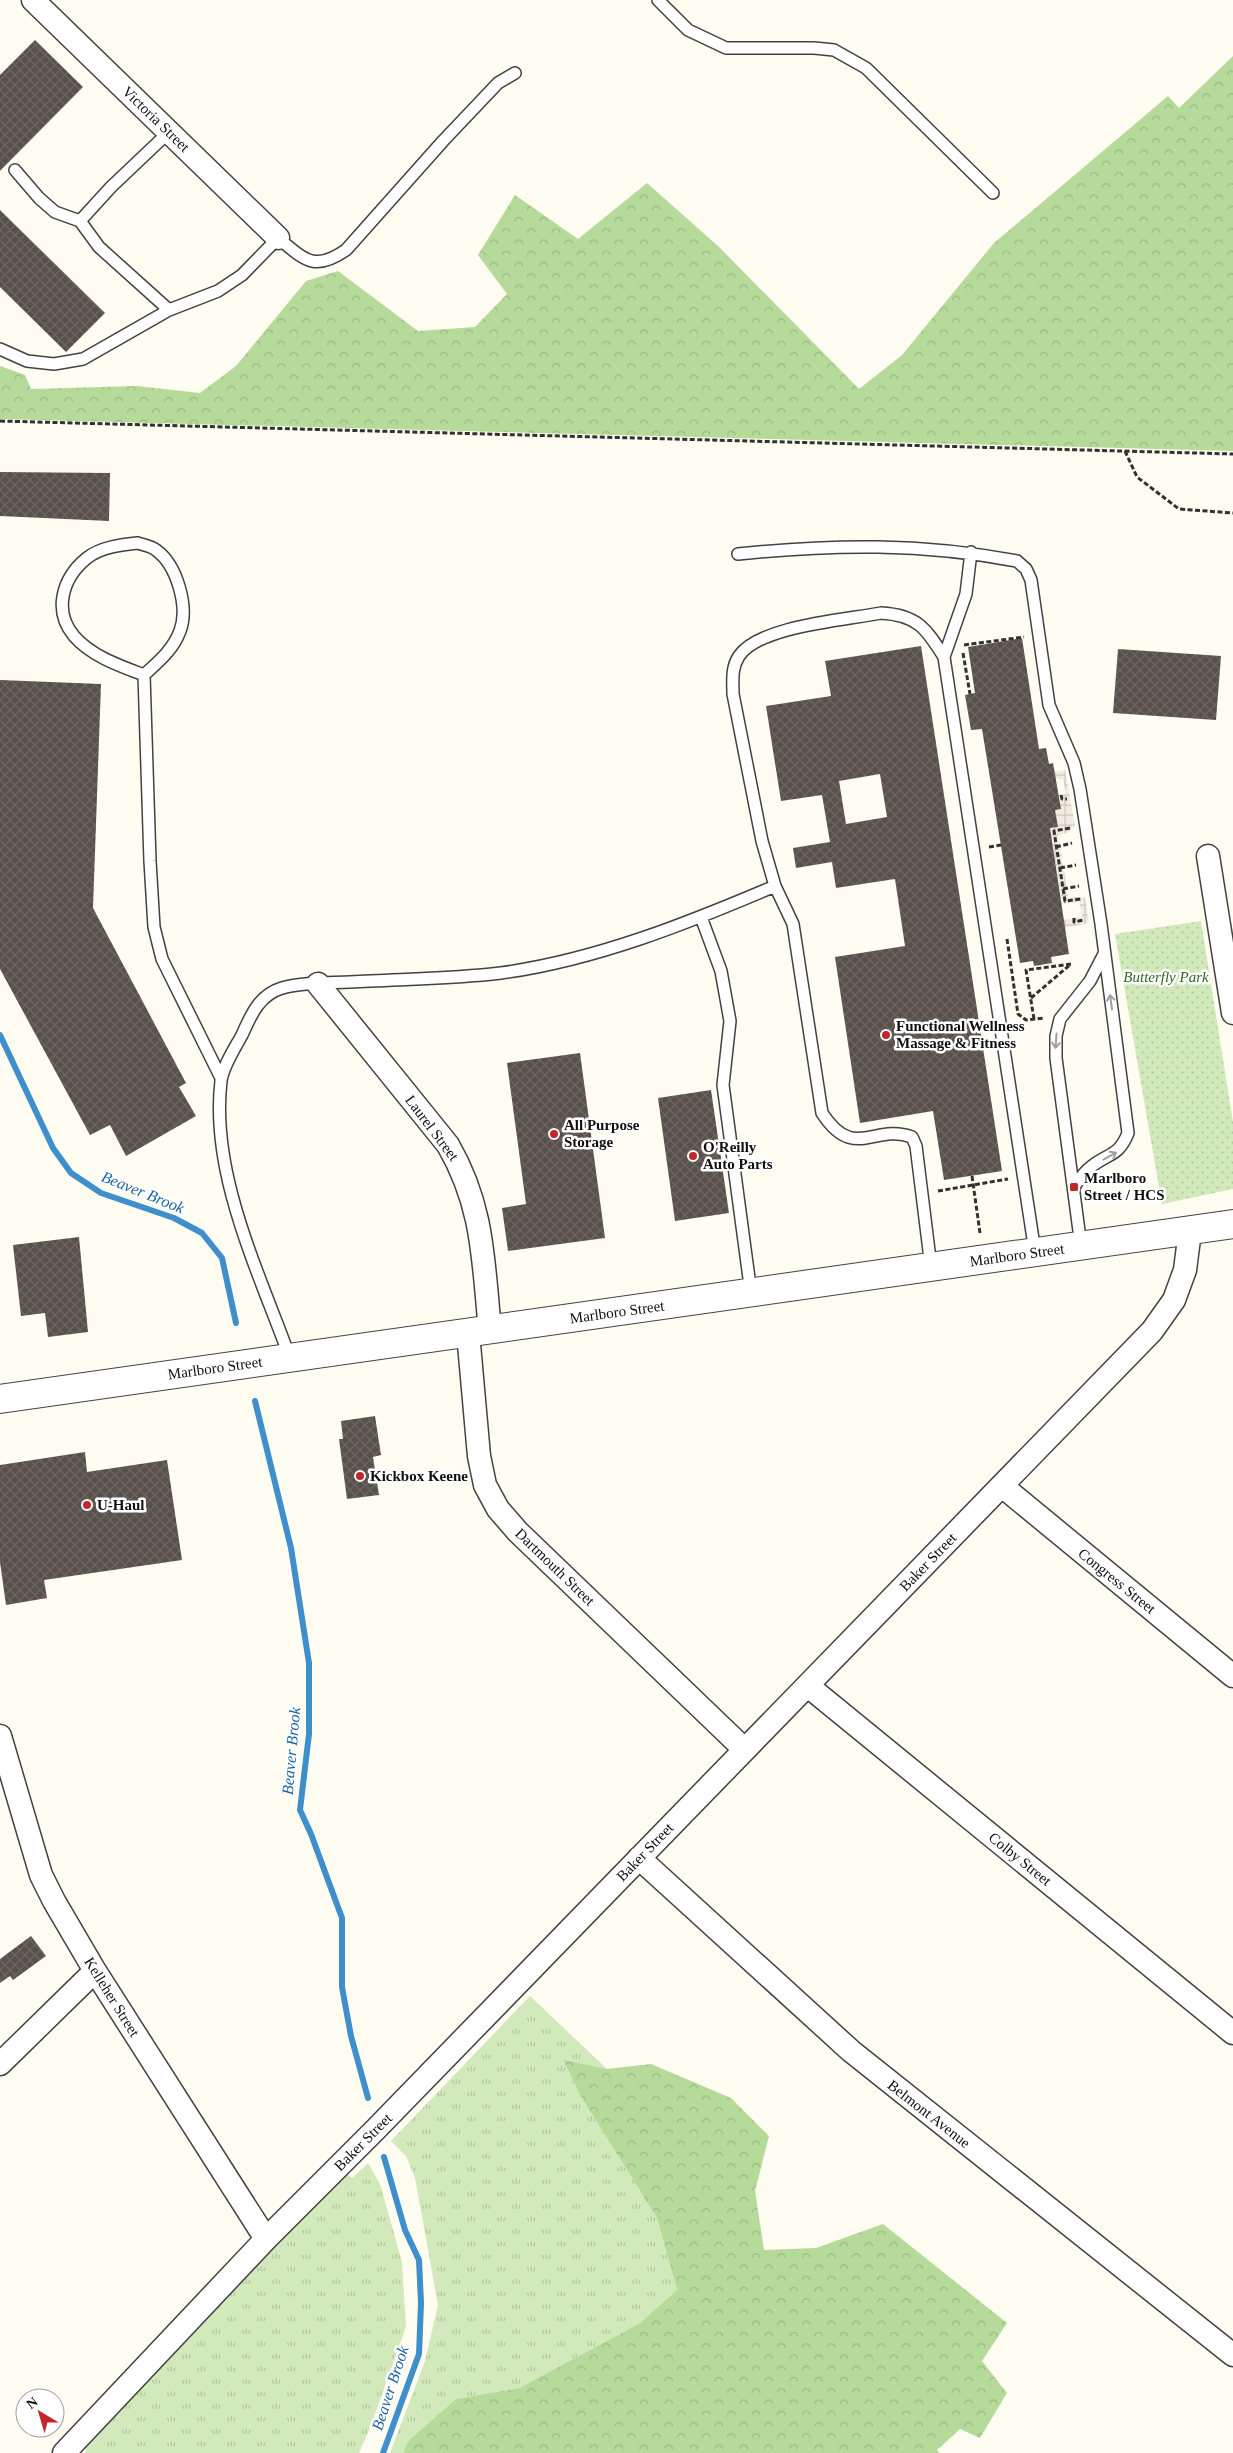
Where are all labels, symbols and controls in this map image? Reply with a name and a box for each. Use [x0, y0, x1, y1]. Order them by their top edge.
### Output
street label: Victoria Street [119, 83, 193, 156]
park label: Butterfly Park [1123, 969, 1209, 985]
one-way arrow [1106, 994, 1116, 1010]
place label: Functional Wellness Massage & Fitness [896, 1018, 1025, 1051]
marker: Functional Wellness Massage & Fitness [880, 1029, 892, 1041]
one-way arrow [1052, 1033, 1061, 1049]
street label: Laurel Street [402, 1092, 462, 1165]
place label: All Purpose Storage [564, 1117, 640, 1150]
marker: All Purpose Storage [548, 1128, 560, 1140]
place label: O'Reilly Auto Parts [703, 1139, 773, 1172]
marker: O'Reilly Auto Parts [687, 1150, 699, 1162]
one-way arrow [1103, 1151, 1118, 1161]
water label: Beaver Brook [99, 1168, 188, 1217]
place label: Marlboro Street / HCS [1084, 1170, 1165, 1203]
marker: Marlboro Street / HCS [1068, 1181, 1080, 1193]
street label: Marlboro Street [969, 1240, 1066, 1270]
street label: Marlboro Street [569, 1297, 666, 1327]
street label: Marlboro Street [167, 1353, 264, 1383]
place label: Kickbox Keene [370, 1468, 468, 1484]
marker: Kickbox Keene [354, 1470, 366, 1482]
place label: U-Haul [97, 1497, 145, 1513]
marker: U-Haul [81, 1499, 93, 1511]
street label: Dartmouth Street [512, 1525, 598, 1609]
street label: Baker Street [896, 1529, 960, 1594]
street label: Congress Street [1075, 1545, 1159, 1617]
water label: Beaver Brook [279, 1706, 303, 1795]
street label: Baker Street [613, 1819, 677, 1884]
street label: Colby Street [986, 1829, 1055, 1889]
street label: Kelleher Street [81, 1954, 143, 2040]
street label: Belmont Avenue [885, 2077, 974, 2151]
street label: Baker Street [331, 2109, 396, 2174]
water label: Beaver Brook [368, 2343, 412, 2432]
north arrow [15, 2388, 65, 2438]
text: N [24, 2394, 41, 2412]

